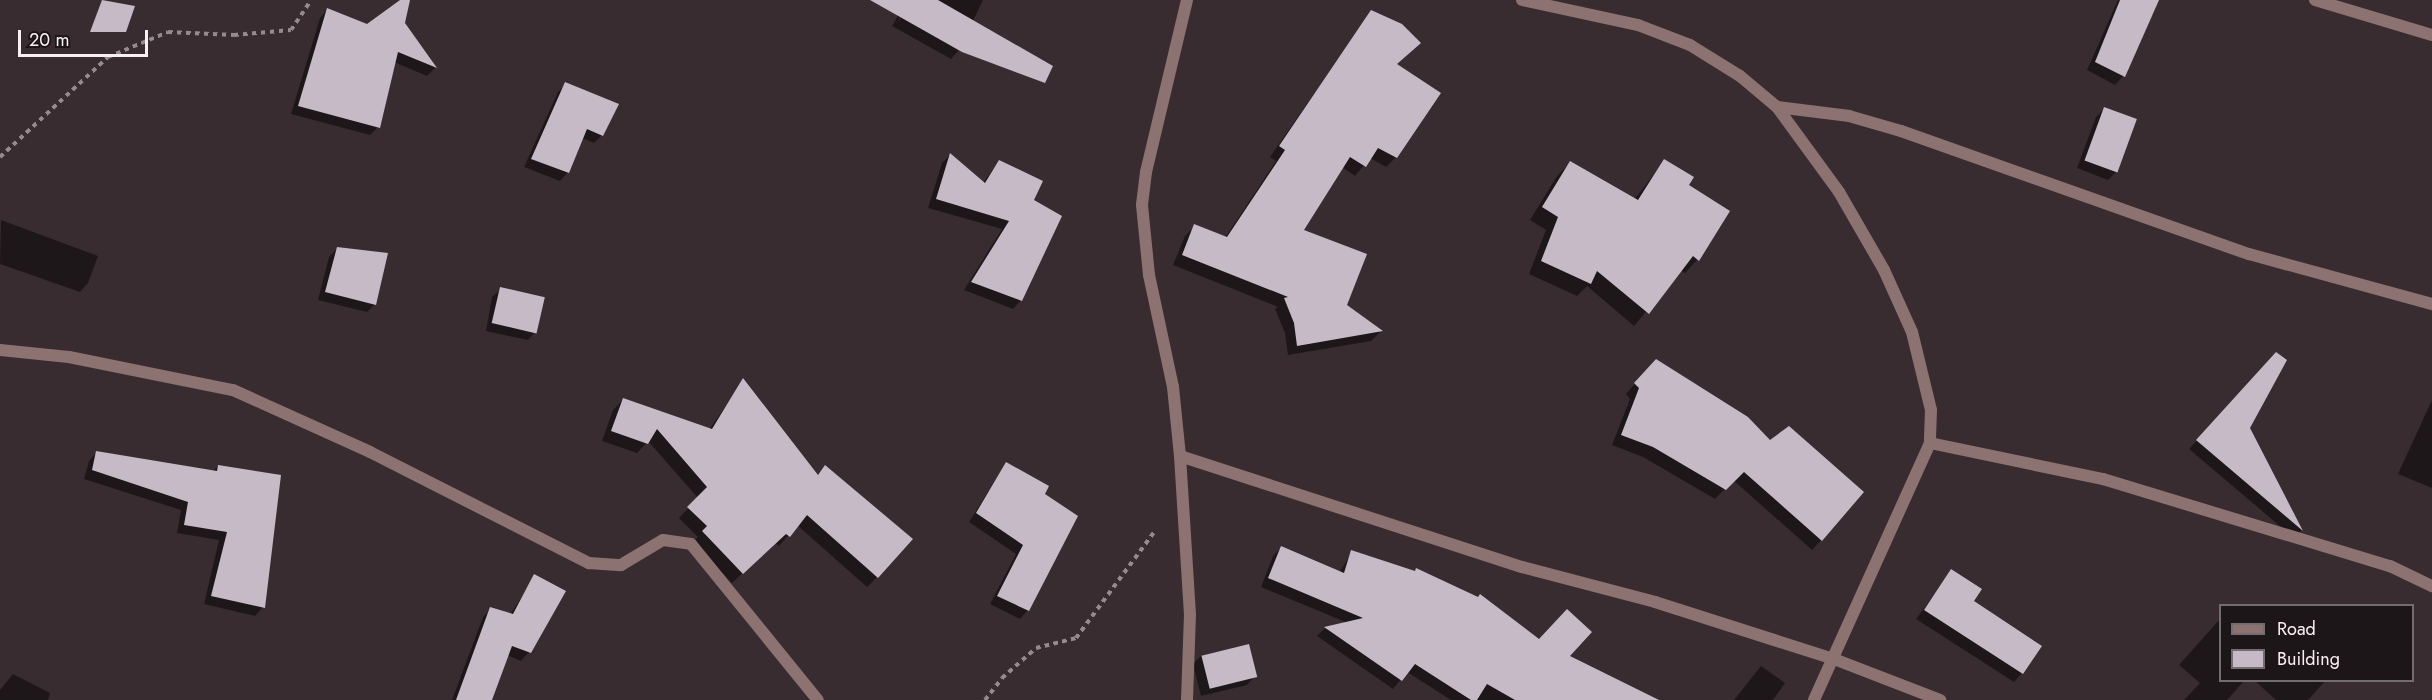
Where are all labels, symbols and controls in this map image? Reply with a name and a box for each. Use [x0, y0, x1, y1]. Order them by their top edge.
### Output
scale bar [21, 18, 152, 56]
text: 20 m [29, 27, 69, 53]
legend [2219, 604, 2414, 682]
text: Road [2277, 616, 2316, 642]
text: Building [2277, 646, 2340, 672]

